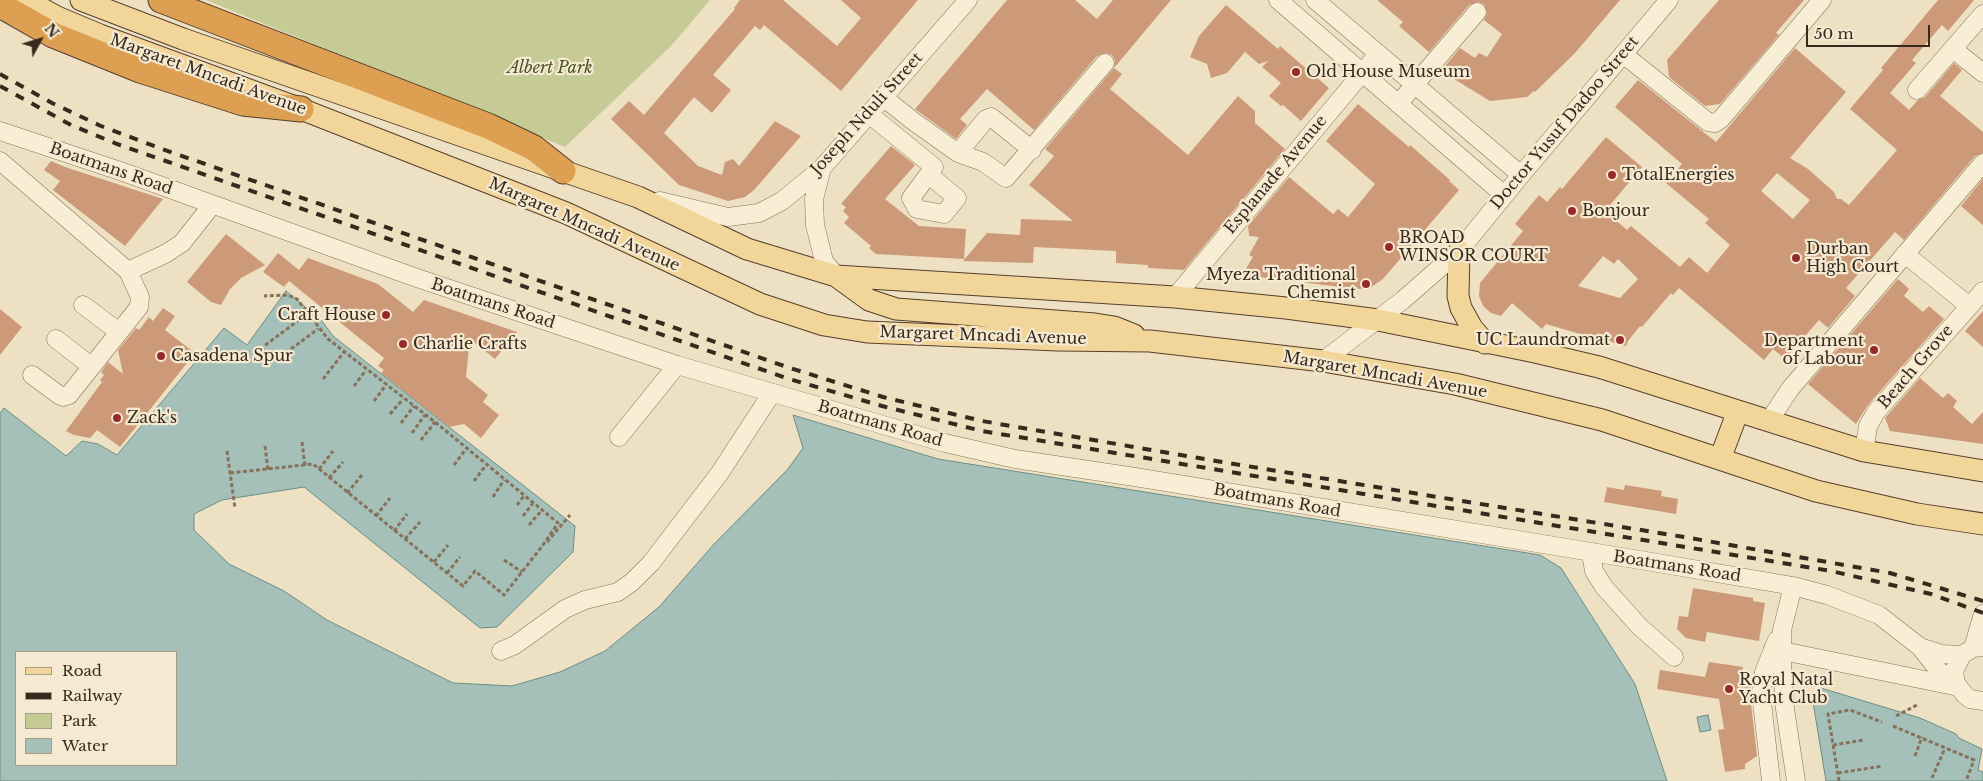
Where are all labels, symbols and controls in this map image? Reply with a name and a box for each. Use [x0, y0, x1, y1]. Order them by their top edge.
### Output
north arrow [15, 15, 65, 65]
scale bar [1808, 15, 1932, 47]
text: N [41, 20, 63, 41]
text: 50 m [1814, 24, 1854, 43]
street label: Margaret Mncadi Avenue [107, 31, 309, 119]
street label: Doctor Yusuf Dadoo Street [1487, 33, 1643, 213]
street label: Joseph Nduli Street [807, 49, 927, 179]
park label: Albert Park [508, 58, 592, 78]
place label: Old House Museum [1306, 62, 1470, 82]
marker: Old House Museum [1290, 66, 1302, 78]
street label: Esplanade Avenue [1221, 112, 1331, 238]
street label: Boatmans Road [47, 139, 175, 199]
place label: TotalEnergies [1622, 165, 1735, 185]
marker: TotalEnergies [1606, 169, 1618, 181]
street label: Margaret Mncadi Avenue [485, 174, 683, 276]
place label: Bonjour [1582, 201, 1649, 221]
marker: Bonjour [1566, 205, 1578, 217]
place label: BROAD WINSOR COURT [1399, 228, 1548, 266]
place label: Durban High Court [1806, 239, 1899, 277]
marker: BROAD WINSOR COURT [1383, 241, 1395, 253]
marker: Durban High Court [1790, 252, 1802, 264]
place label: Myeza Traditional Chemist [1206, 265, 1356, 303]
street label: Boatmans Road [429, 275, 557, 333]
marker: Myeza Traditional Chemist [1360, 278, 1372, 290]
place label: Craft House [277, 305, 376, 325]
marker: Craft House [380, 309, 392, 321]
street label: Beach Grove [1874, 321, 1958, 413]
street label: Margaret Mncadi Avenue [879, 323, 1087, 349]
place label: UC Laundromat [1476, 330, 1610, 350]
place label: Department of Labour [1764, 331, 1864, 369]
place label: Charlie Crafts [413, 334, 527, 354]
marker: UC Laundromat [1614, 334, 1626, 346]
marker: Charlie Crafts [397, 338, 409, 350]
marker: Department of Labour [1868, 344, 1880, 356]
place label: Casadena Spur [171, 346, 293, 366]
street label: Margaret Mncadi Avenue [1281, 348, 1489, 402]
marker: Casadena Spur [155, 350, 167, 362]
street label: Boatmans Road [815, 397, 945, 451]
place label: Zack's [127, 408, 177, 428]
marker: Zack's [111, 412, 123, 424]
street label: Boatmans Road [1212, 480, 1342, 522]
street label: Boatmans Road [1612, 547, 1742, 587]
legend [15, 651, 178, 766]
text: Road [62, 661, 102, 680]
place label: Royal Natal Yacht Club [1739, 670, 1833, 708]
marker: Royal Natal Yacht Club [1723, 683, 1735, 695]
text: Railway [62, 686, 122, 705]
text: Park [62, 711, 97, 730]
text: Water [62, 736, 108, 755]

